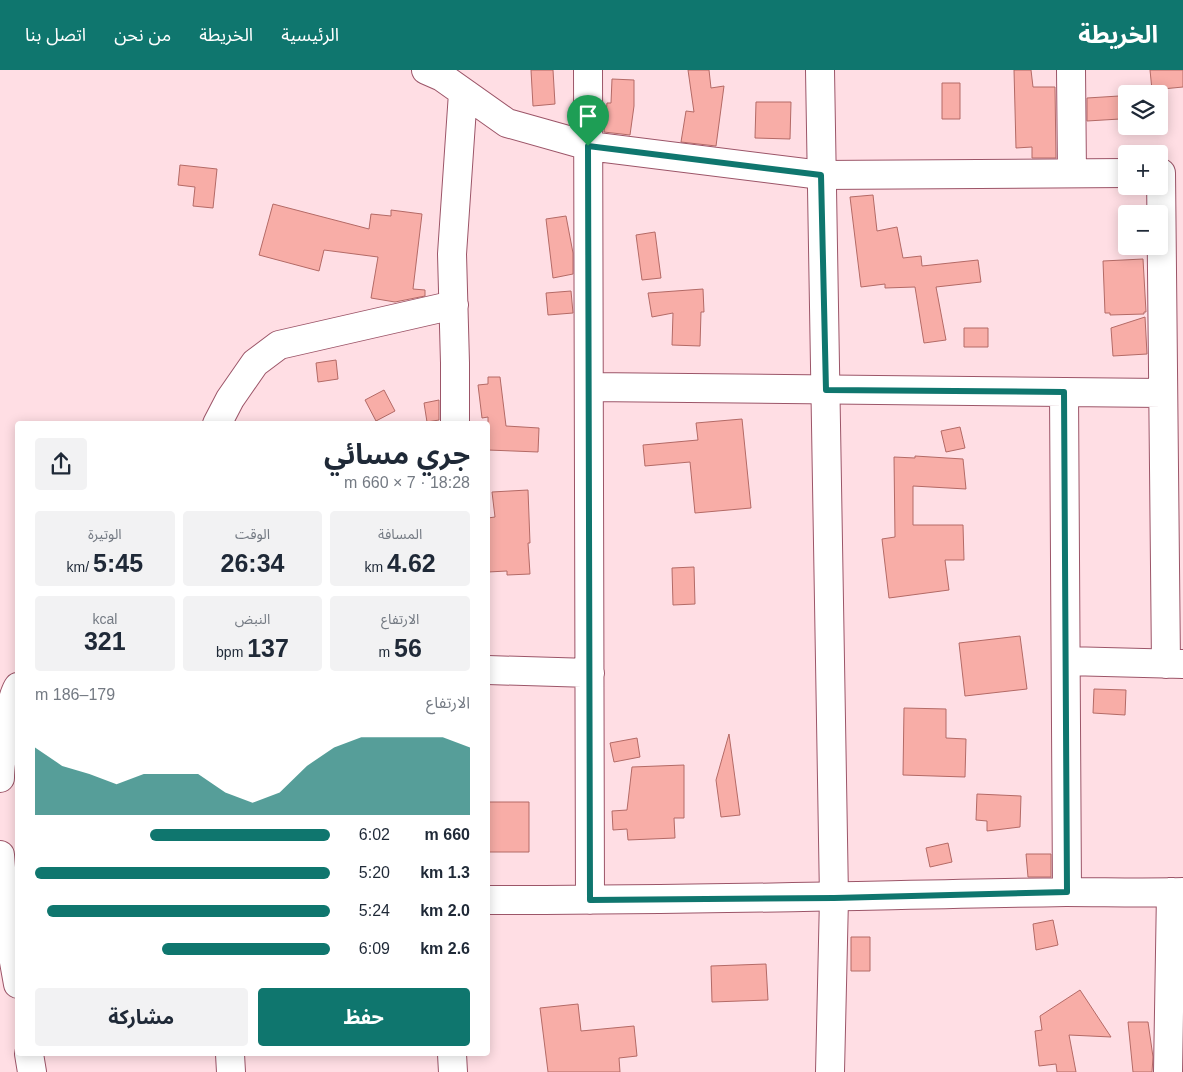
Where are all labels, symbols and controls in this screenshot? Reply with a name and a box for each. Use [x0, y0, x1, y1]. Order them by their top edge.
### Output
text: الخريطة [1078, 21, 1158, 48]
text: اتصل بنا [25, 25, 86, 45]
text: من نحن [114, 25, 171, 45]
text: الخريطة [199, 25, 253, 45]
text: الرئيسية [281, 25, 339, 45]
map controls [1118, 85, 1168, 255]
button: layers [1118, 85, 1168, 135]
pin [567, 95, 609, 146]
icon: arrive [574, 102, 602, 130]
button: + [1118, 145, 1168, 195]
button: − [1118, 205, 1168, 255]
button: share [35, 438, 87, 490]
text: جري مسائي [324, 439, 470, 470]
text: 18:28 · 7 × 660 m [344, 474, 470, 491]
text: الوتيرة [88, 526, 122, 542]
text: الوقت [235, 526, 270, 542]
text: المسافة [378, 526, 422, 542]
text: 5:45 [93, 549, 143, 577]
text: 26:34 [221, 549, 284, 577]
text: 4.62 [387, 549, 436, 577]
text: /km [67, 559, 93, 575]
text: km [365, 559, 387, 575]
text: kcal [92, 611, 117, 627]
text: النبض [235, 611, 270, 627]
text: الارتفاع [381, 611, 419, 627]
text: 321 [84, 627, 126, 655]
text: 137 [247, 634, 289, 662]
text: 56 [394, 634, 422, 662]
text: bpm [216, 644, 247, 660]
text: m [378, 644, 394, 660]
text: 179–186 m [35, 686, 115, 703]
text: الارتفاع [426, 694, 470, 711]
text: 6:02 [359, 826, 390, 843]
text: 660 m [425, 826, 470, 843]
text: 5:20 [359, 864, 390, 881]
text: 1.3 km [420, 864, 470, 881]
text: 5:24 [359, 902, 390, 919]
text: 2.0 km [420, 902, 470, 919]
text: 6:09 [359, 940, 390, 957]
text: 2.6 km [420, 940, 470, 957]
button: مشاركة [35, 988, 248, 1046]
button: حفظ [258, 988, 470, 1046]

